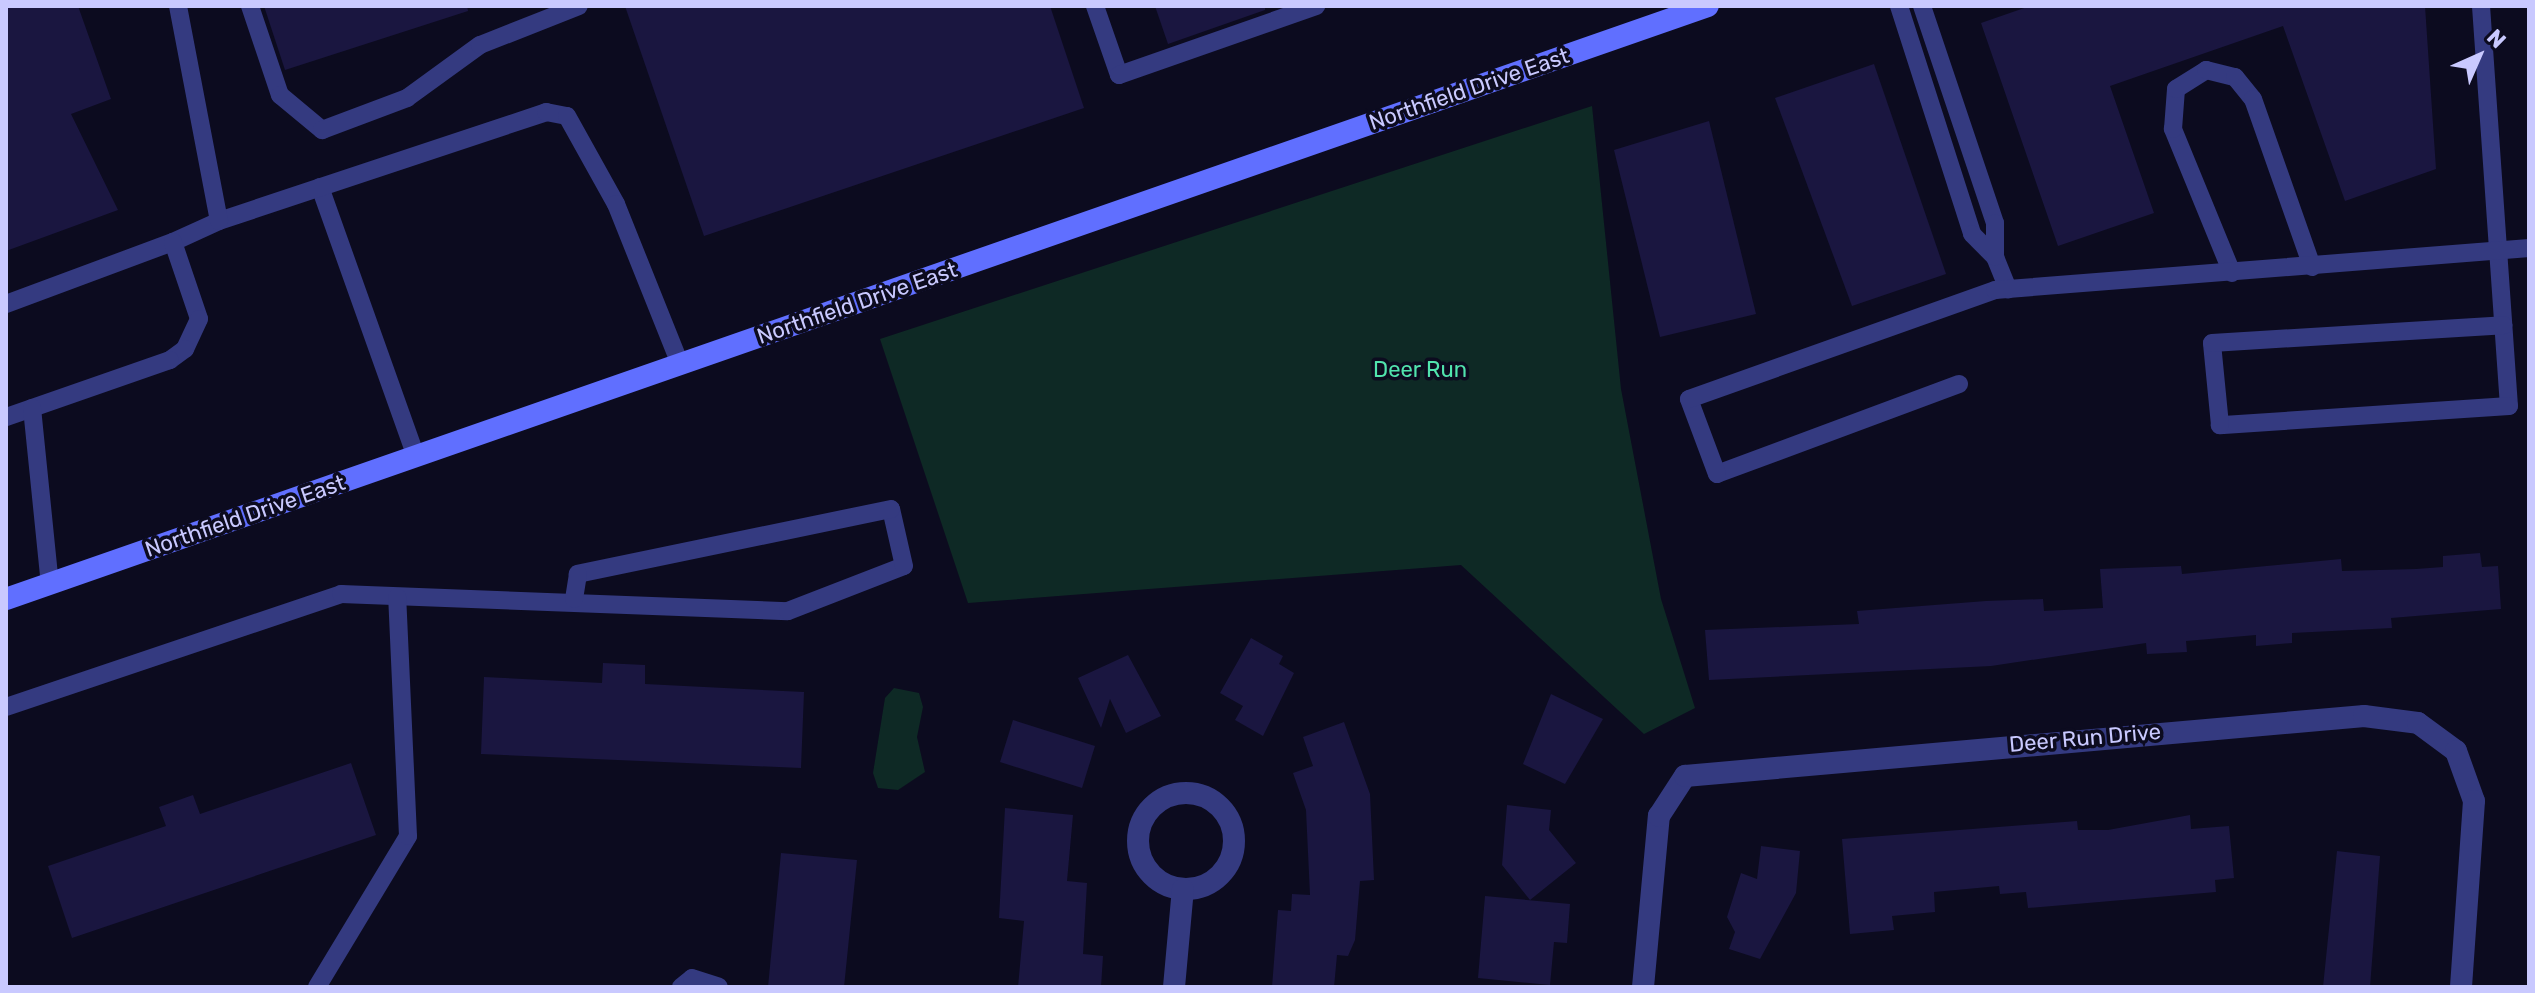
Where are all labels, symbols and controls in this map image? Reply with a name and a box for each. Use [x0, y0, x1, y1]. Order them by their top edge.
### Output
north arrow [2439, 16, 2519, 96]
text: N [2481, 24, 2511, 54]
street label: Northfield Drive East [1365, 42, 1573, 136]
street label: Northfield Drive East [753, 256, 961, 350]
park label: Deer Run [1373, 357, 1467, 383]
street label: Northfield Drive East [141, 469, 349, 563]
street label: Deer Run Drive [2008, 718, 2162, 758]

